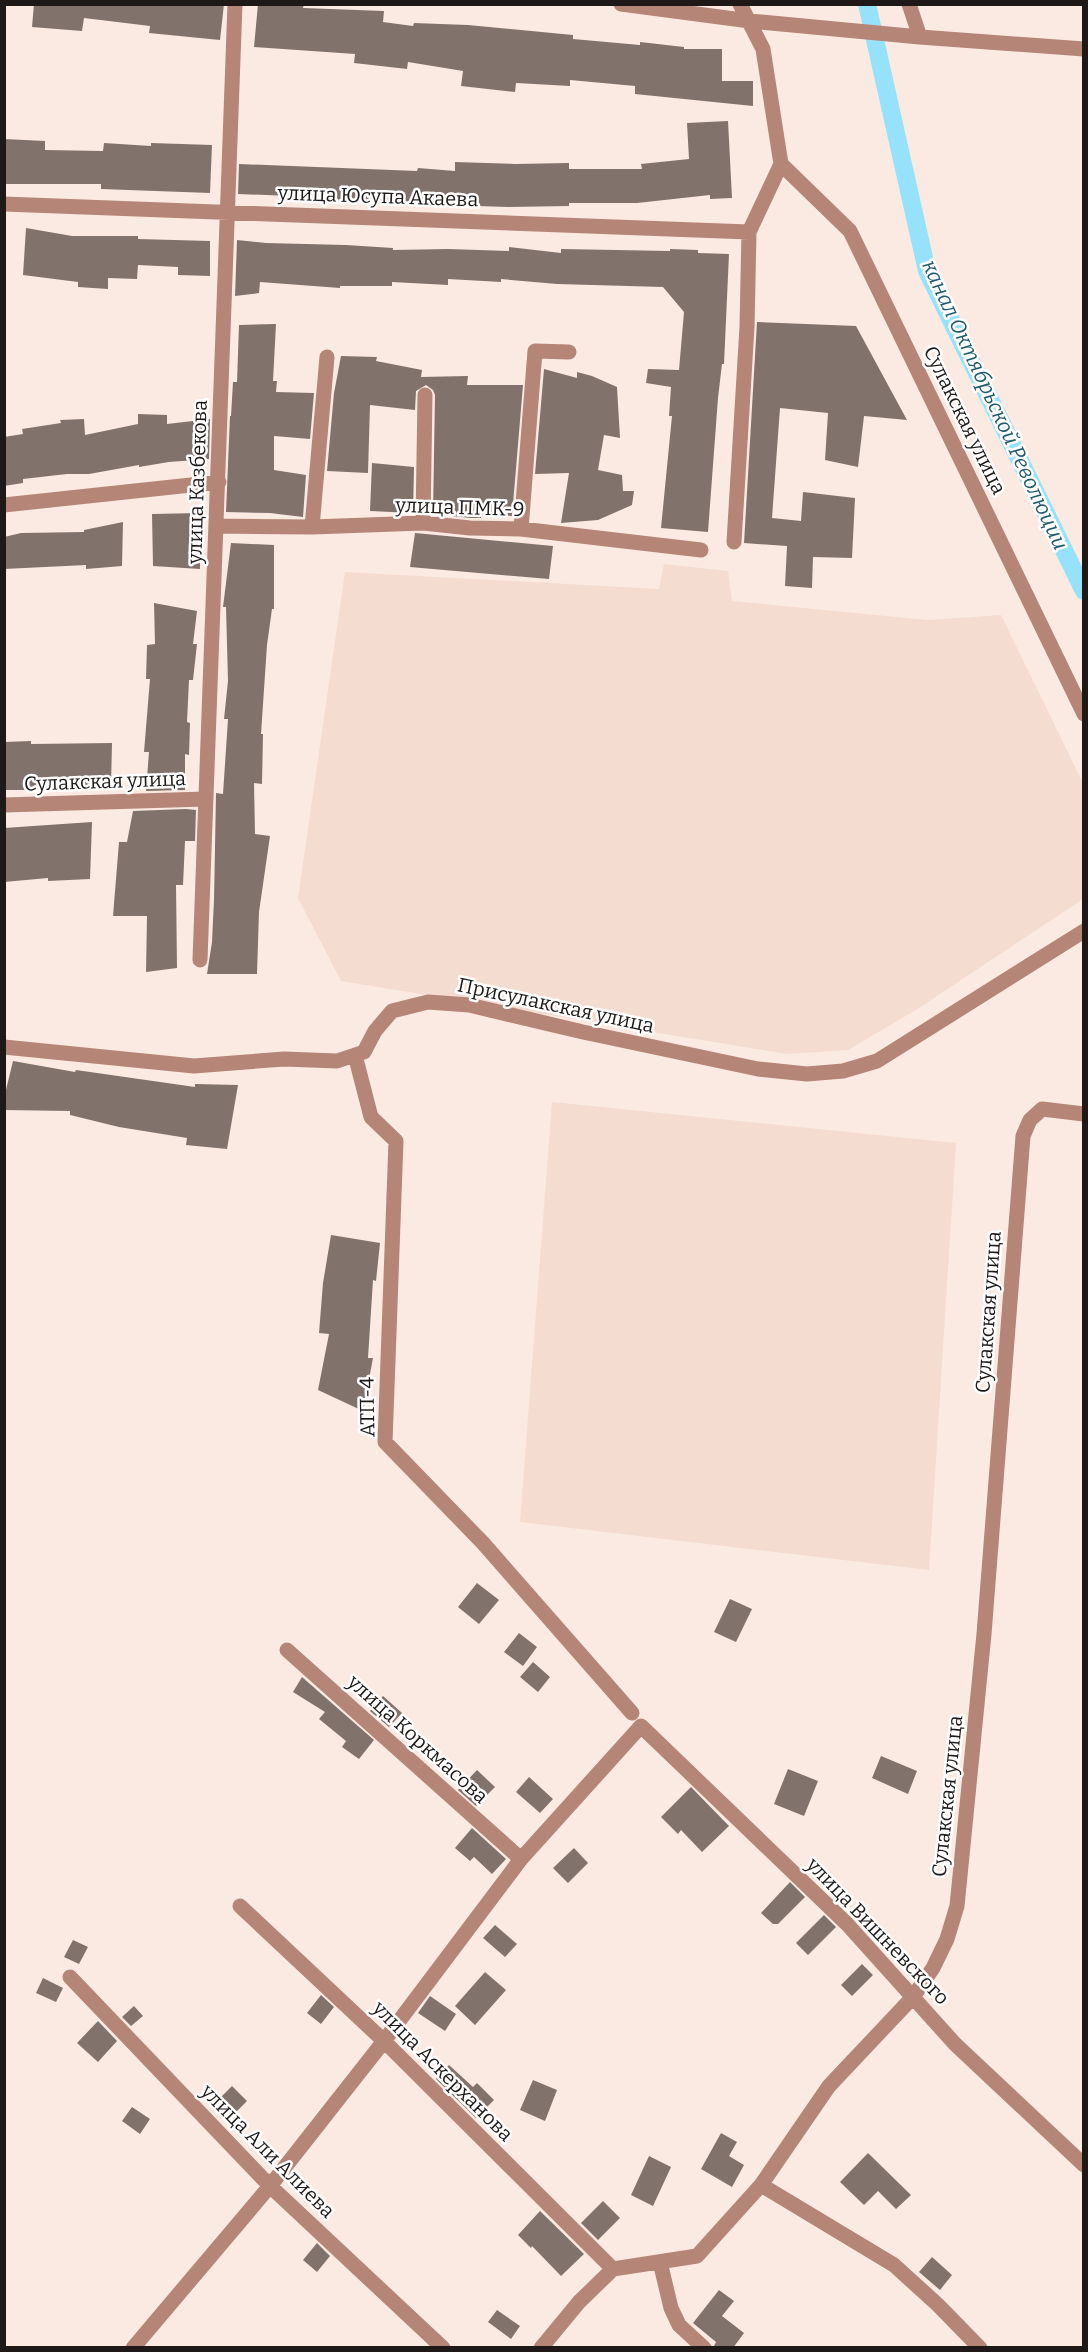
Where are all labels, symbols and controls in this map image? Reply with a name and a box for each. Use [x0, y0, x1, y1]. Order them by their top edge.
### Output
street label: улица Юсупа Акаева [276, 180, 479, 211]
water label: канал Октябрьской Революции [916, 256, 1074, 554]
street label: Сулакская улица [919, 342, 1011, 498]
street label: улица Казбекова [182, 399, 212, 566]
street label: улица ПМК-9 [394, 493, 525, 521]
street label: Сулакская улица [24, 766, 187, 796]
street label: Присулакская улица [455, 972, 657, 1038]
street label: Сулакская улица [970, 1230, 1006, 1394]
street label: АТП-4 [354, 1376, 380, 1437]
street label: улица Коркмасова [342, 1669, 493, 1808]
street label: Сулакская улица [927, 1714, 967, 1878]
street label: улица Вишневского [801, 1852, 954, 2009]
street label: улица Аскерханова [367, 1995, 518, 2146]
street label: улица Али Алиева [195, 2078, 340, 2223]

